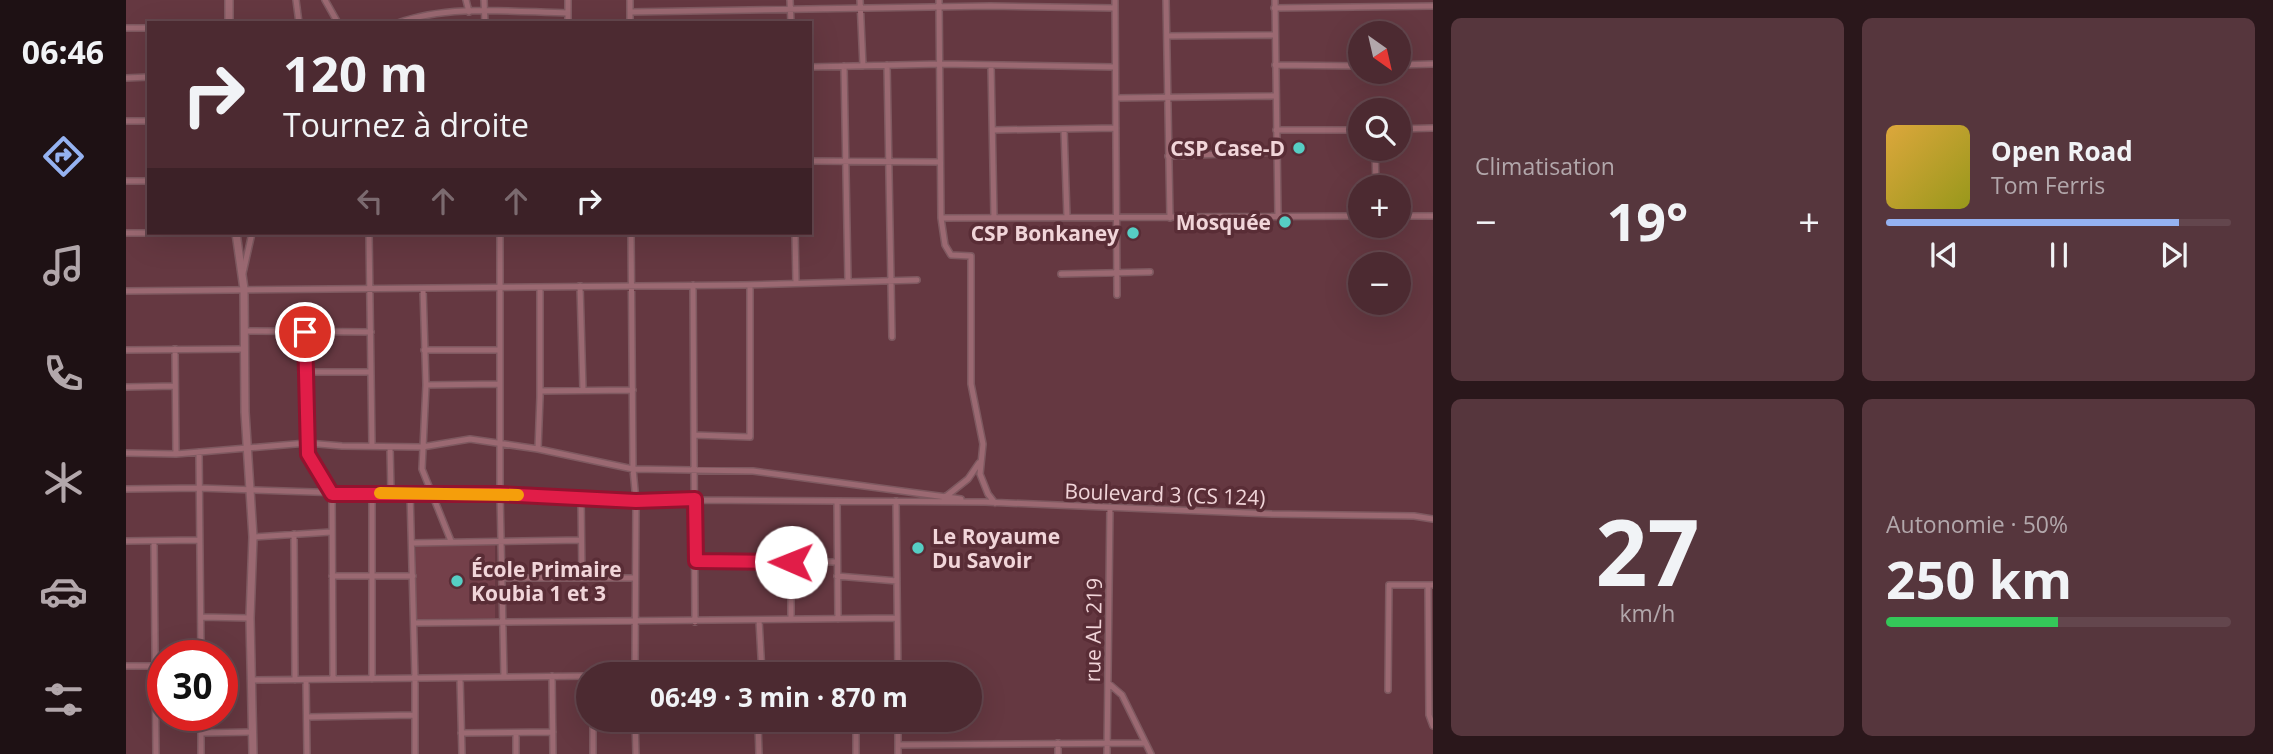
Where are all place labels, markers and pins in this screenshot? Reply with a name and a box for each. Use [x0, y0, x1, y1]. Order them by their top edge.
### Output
place label: CSP Case-D [1170, 134, 1285, 162]
marker: CSP Case-D [1291, 140, 1307, 156]
place label: Mosquée [1176, 208, 1271, 236]
marker: Mosquée [1277, 214, 1293, 230]
place label: CSP Bonkaney [971, 219, 1119, 247]
marker: CSP Bonkaney [1125, 225, 1141, 241]
pin [275, 302, 335, 362]
place label: Le Royaume Du Savoir [932, 522, 1060, 574]
marker: Le Royaume Du Savoir [910, 540, 926, 556]
place label: École Primaire Koubia 1 et 3 [471, 555, 622, 607]
marker: École Primaire Koubia 1 et 3 [449, 573, 465, 589]

